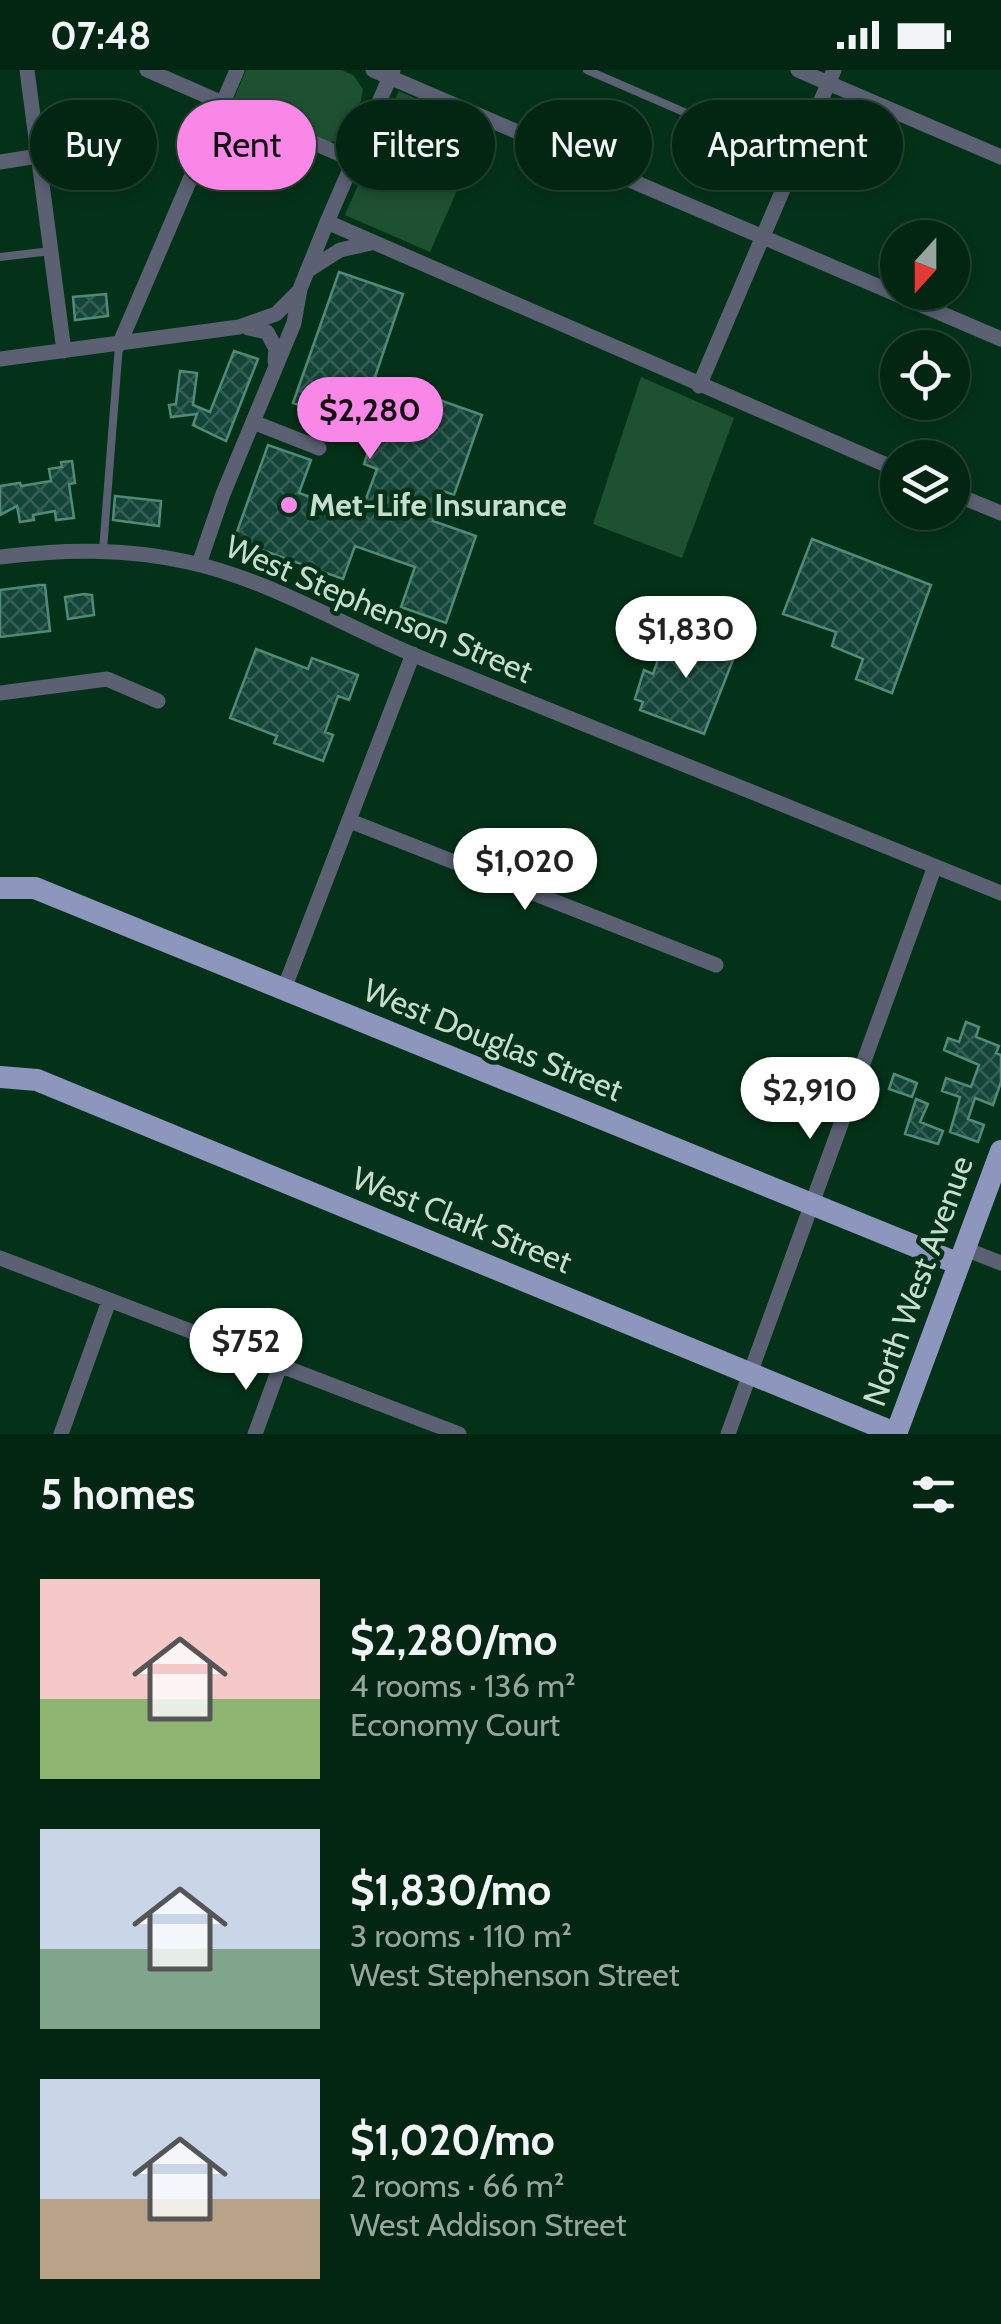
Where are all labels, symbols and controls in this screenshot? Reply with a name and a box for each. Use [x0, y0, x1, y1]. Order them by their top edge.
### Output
text: 07:48 [50, 12, 151, 59]
chip: Buy [30, 100, 157, 190]
chip: Rent [177, 100, 316, 190]
chip: Filters [336, 100, 495, 190]
chip: New [515, 100, 652, 190]
chip: Apartment [672, 100, 903, 190]
north arrow [880, 220, 970, 310]
map controls [880, 220, 970, 530]
button: locate [880, 330, 970, 420]
pin: $2,280 [289, 377, 451, 462]
text: $2,280 [319, 390, 421, 429]
button: layers [880, 440, 970, 530]
place label: Met-Life Insurance [309, 485, 567, 524]
marker: Met-Life Insurance [278, 494, 300, 516]
street label: West Stephenson Street [220, 526, 539, 691]
pin: $1,830 [605, 596, 767, 681]
text: $1,830 [638, 609, 734, 648]
pin: $1,020 [444, 828, 606, 913]
text: $1,020 [475, 841, 575, 880]
street label: West Douglas Street [358, 970, 628, 1109]
pin: $2,910 [729, 1057, 891, 1142]
text: $2,910 [763, 1070, 857, 1109]
street label: North West Avenue [854, 1150, 981, 1411]
street label: West Clark Street [347, 1158, 578, 1281]
pin: $752 [187, 1308, 305, 1393]
text: $752 [212, 1321, 281, 1360]
icon: filters [906, 1467, 961, 1522]
text: 5 homes [40, 1468, 195, 1520]
text: $2,280/mo [350, 1614, 557, 1666]
icon: home [120, 1619, 240, 1739]
text: 4 rooms · 136 m² [350, 1666, 576, 1705]
text: Economy Court [350, 1705, 560, 1744]
text: $1,830/mo [350, 1864, 551, 1916]
icon: home [120, 1869, 240, 1989]
text: 3 rooms · 110 m² [350, 1916, 572, 1955]
text: West Stephenson Street [350, 1955, 680, 1994]
text: $1,020/mo [350, 2114, 555, 2166]
icon: home [120, 2119, 240, 2239]
text: 2 rooms · 66 m² [350, 2166, 564, 2205]
text: West Addison Street [350, 2205, 626, 2244]

